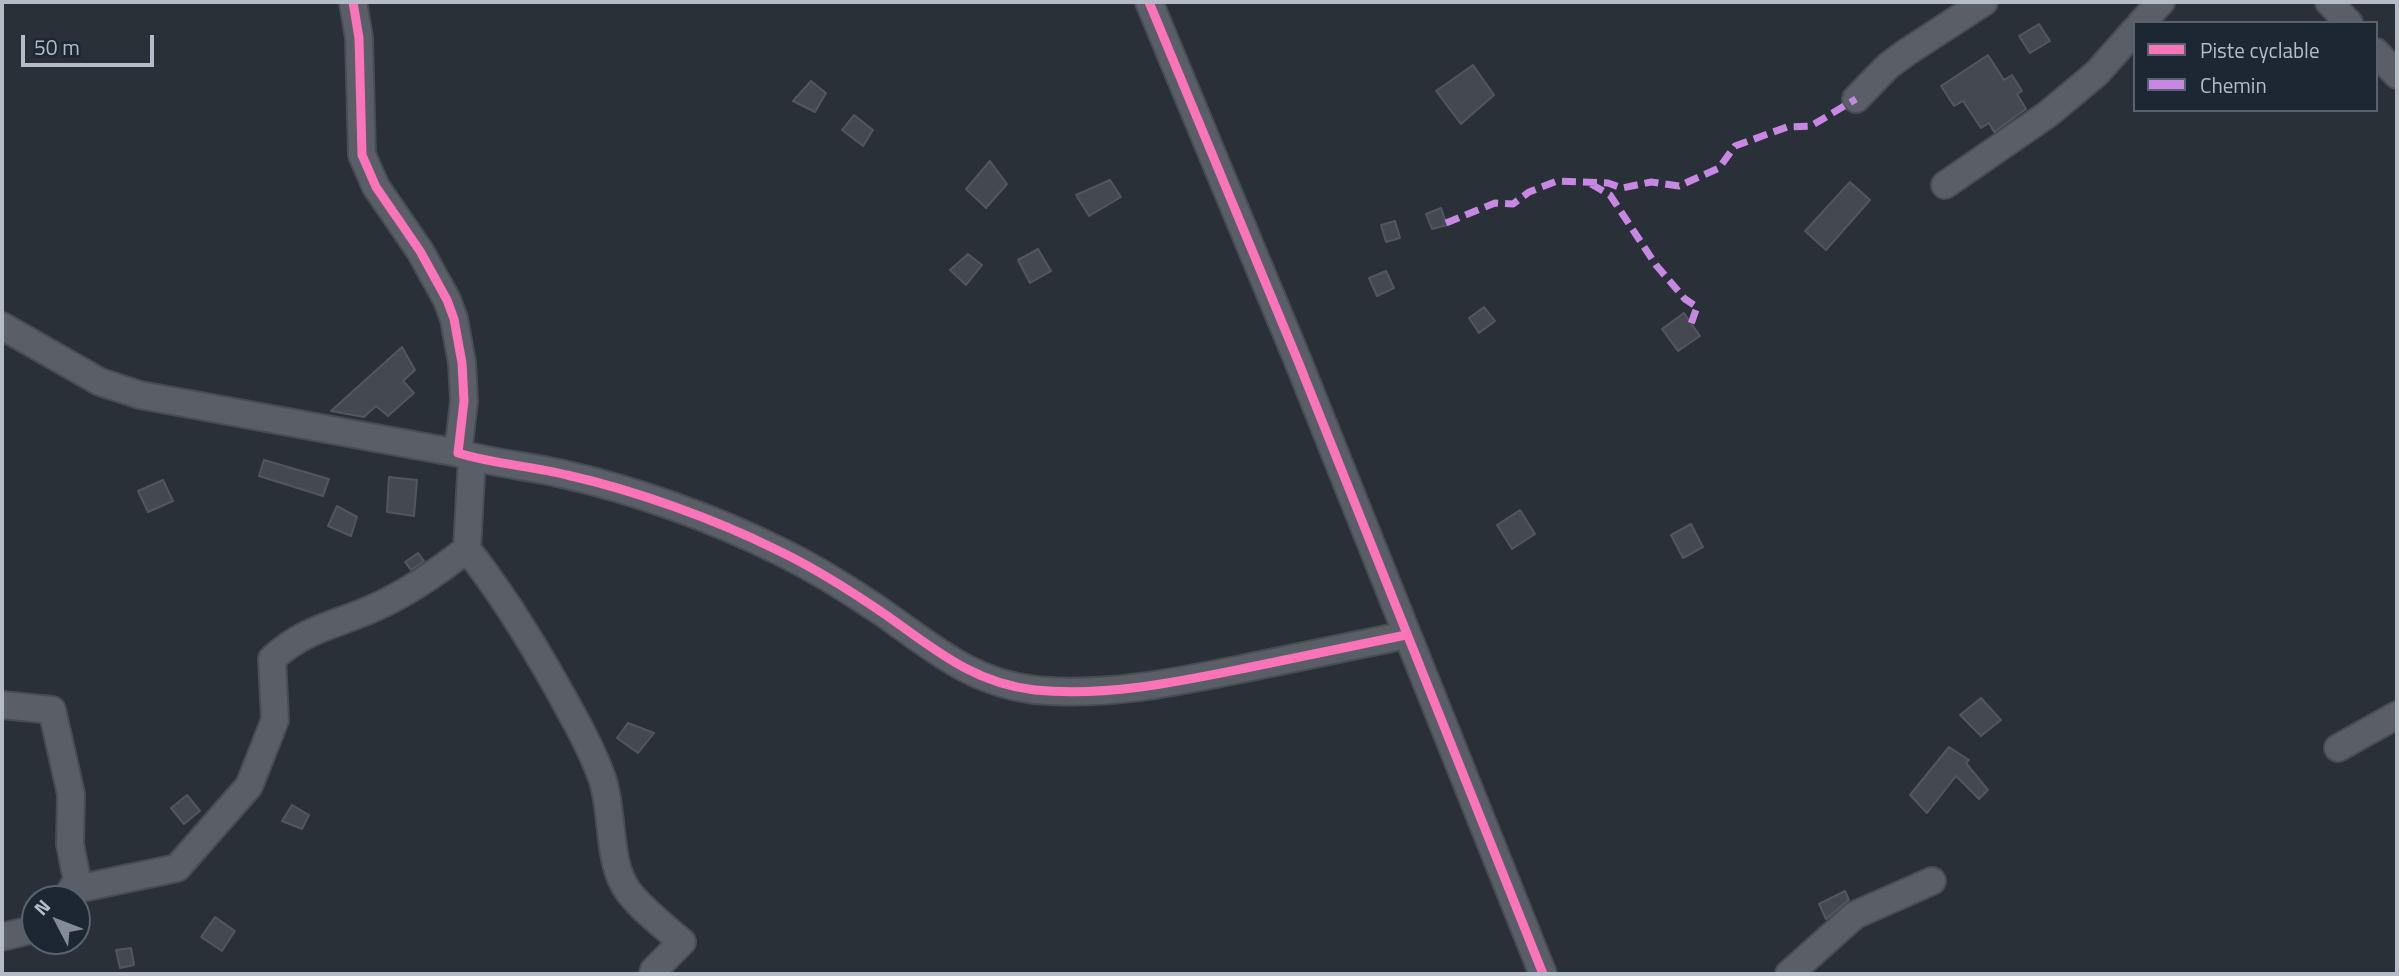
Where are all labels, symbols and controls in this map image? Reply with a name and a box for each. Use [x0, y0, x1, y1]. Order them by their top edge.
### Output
scale bar [24, 21, 158, 65]
legend [2133, 21, 2378, 112]
text: 50 m [34, 31, 80, 63]
text: Piste cyclable [2200, 34, 2320, 66]
text: Chemin [2200, 69, 2267, 101]
north arrow [21, 885, 91, 955]
text: N [26, 892, 57, 922]

